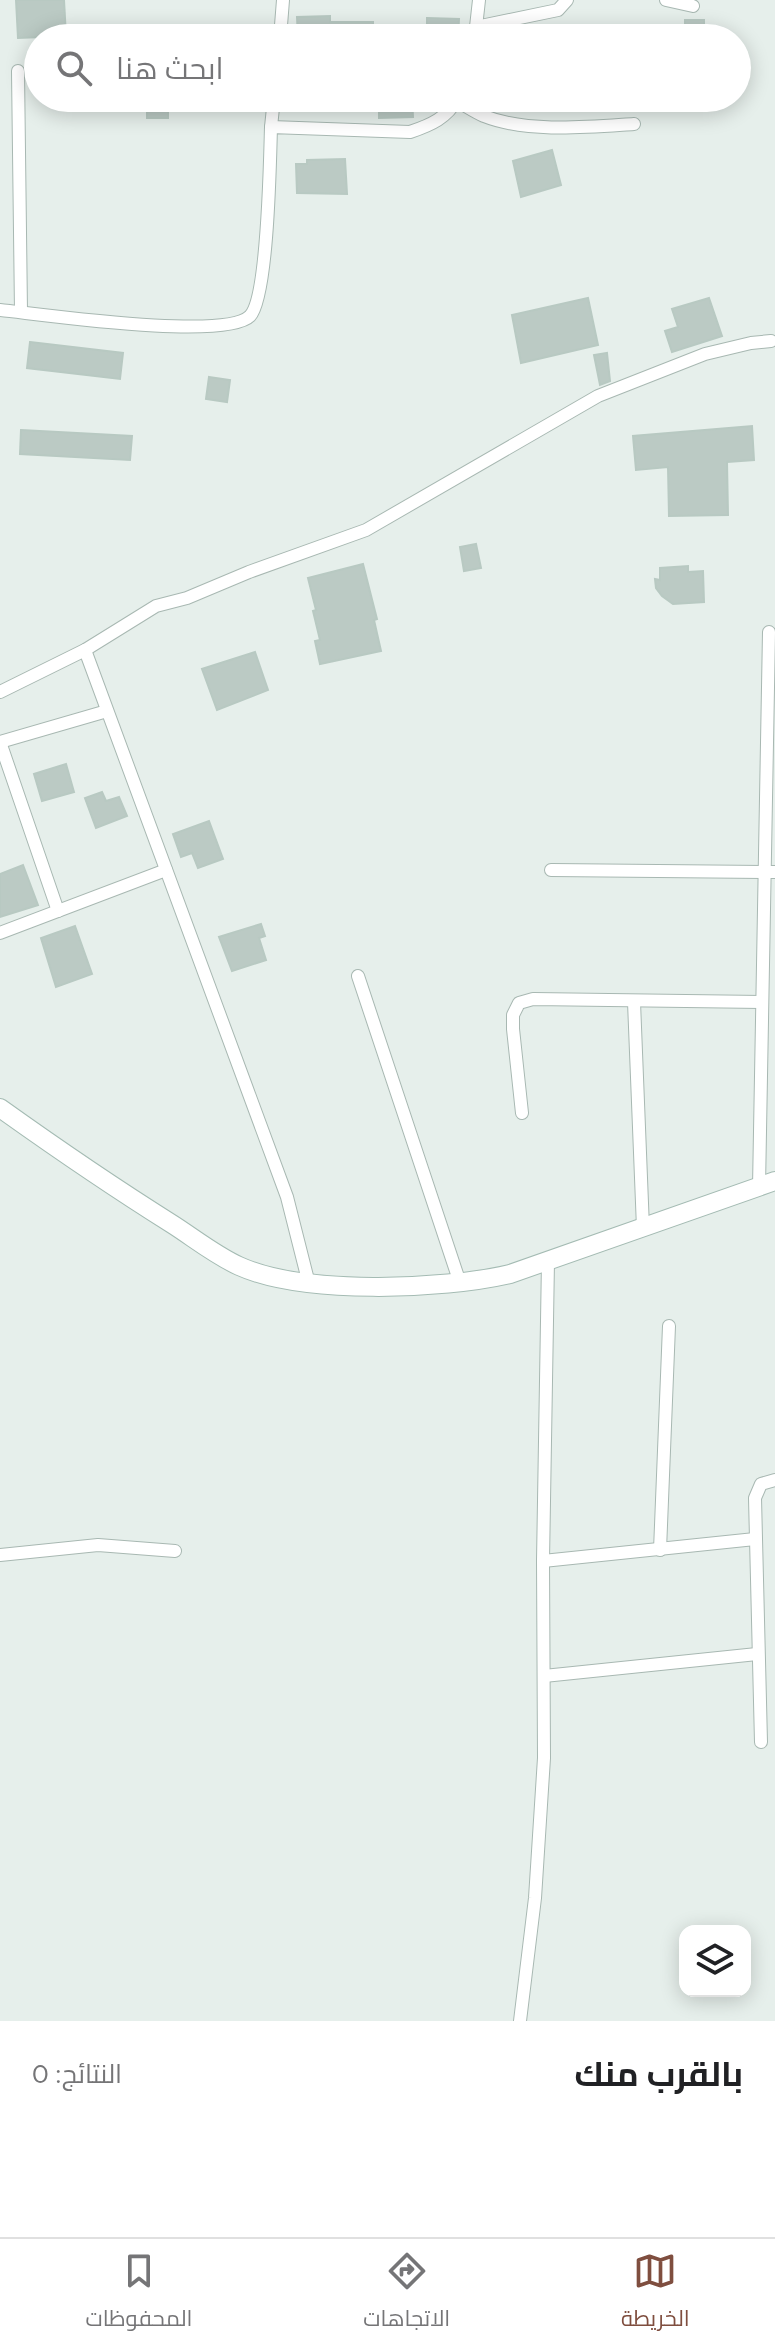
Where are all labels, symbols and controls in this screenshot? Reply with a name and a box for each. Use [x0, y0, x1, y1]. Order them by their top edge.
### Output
search box [24, 24, 751, 112]
icon: search [52, 46, 96, 90]
text: ابحث هنا [116, 50, 224, 87]
map controls [679, 1925, 751, 1997]
button: layers [679, 1925, 751, 1997]
text: بالقرب منك [575, 2054, 743, 2095]
text: النتائج: 0 [32, 2058, 122, 2090]
tab: المحفوظات [85, 2249, 192, 2339]
tab: الاتجاهات [363, 2249, 450, 2339]
tab: الخريطة [621, 2249, 690, 2339]

